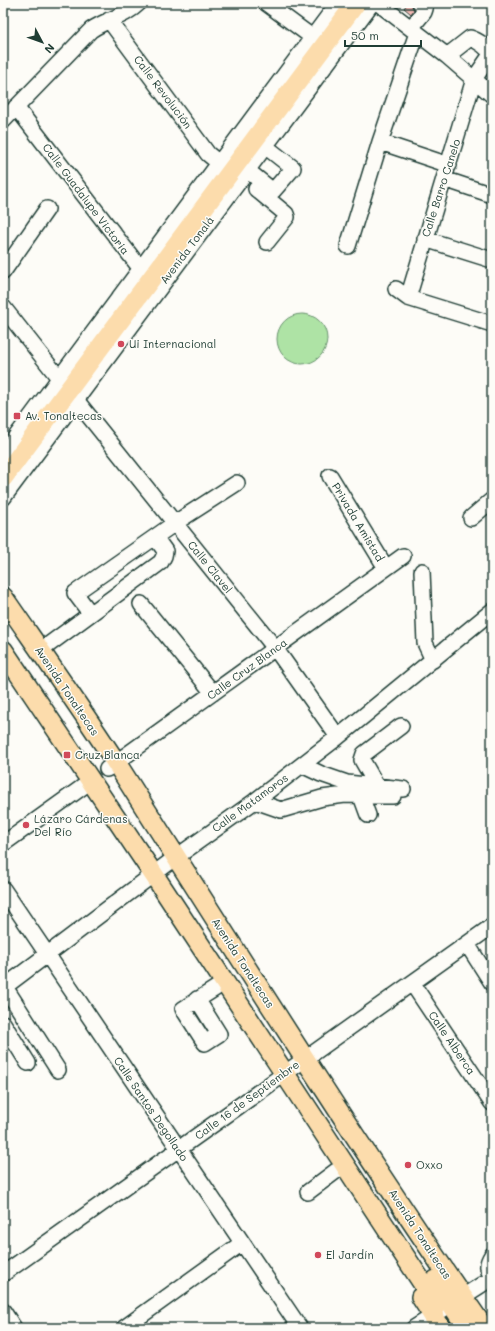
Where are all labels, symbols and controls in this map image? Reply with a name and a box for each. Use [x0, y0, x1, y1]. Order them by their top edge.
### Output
north arrow [22, 22, 62, 62]
scale bar [345, 22, 421, 48]
text: 50 m [351, 27, 379, 43]
text: N [42, 41, 58, 57]
street label: Calle Revolución [131, 52, 196, 131]
street label: Calle Barro Canelo [418, 136, 464, 239]
street label: Calle Guadalupe Victoria [40, 140, 133, 257]
street label: Avenida Tonalá [156, 213, 217, 287]
place label: Ui Internacional [129, 336, 216, 351]
marker: Ui Internacional [116, 339, 126, 349]
place label: Av. Tonaltecas [25, 408, 102, 423]
marker: Av. Tonaltecas [12, 411, 22, 421]
street label: Privada Amistad [329, 480, 388, 564]
street label: Calle Clavel [185, 537, 236, 596]
street label: Calle Cruz Blanca [204, 634, 290, 703]
street label: Avenida Tonaltecas [32, 643, 103, 738]
place label: Cruz Blanca [75, 747, 140, 762]
marker: Cruz Blanca [62, 750, 72, 760]
street label: Calle Matamoros [209, 770, 291, 835]
place label: Lázaro Cárdenas Del Río [34, 811, 127, 839]
marker: Lázaro Cárdenas Del Río [21, 820, 31, 830]
street label: Avenida Tonaltecas [209, 915, 278, 1011]
street label: Calle Alberca [426, 1008, 479, 1078]
street label: Calle Santos Degollado [111, 1054, 192, 1164]
street label: Calle 16 de Septiembre [191, 1056, 302, 1143]
place label: Oxxo [416, 1157, 443, 1172]
marker: Oxxo [403, 1160, 413, 1170]
street label: Avenida Tonaltecas [386, 1186, 455, 1282]
place label: El Jardín [326, 1247, 374, 1262]
marker: El Jardín [313, 1250, 323, 1260]

